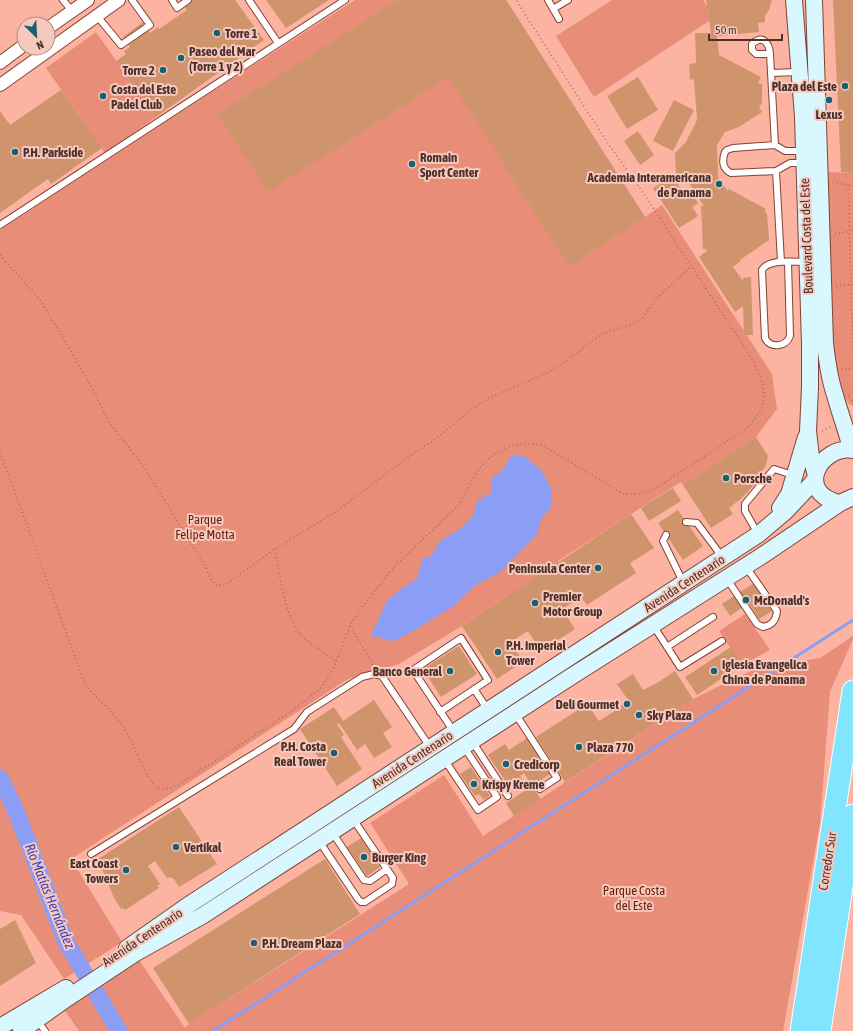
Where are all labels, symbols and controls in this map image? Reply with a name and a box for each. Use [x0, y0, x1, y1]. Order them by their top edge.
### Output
north arrow [16, 16, 56, 56]
scale bar [709, 16, 782, 42]
text: 50 m [715, 23, 737, 37]
place label: Torre 1 [225, 26, 258, 41]
marker: Torre 1 [212, 28, 222, 38]
text: N [35, 38, 45, 52]
place label: Paseo del Mar (Torre 1 y 2) [189, 44, 257, 74]
marker: Paseo del Mar (Torre 1 y 2) [176, 53, 186, 63]
place label: Torre 2 [122, 63, 155, 78]
marker: Torre 2 [158, 65, 168, 75]
place label: Plaza del Este [772, 79, 837, 94]
marker: Plaza del Este [840, 81, 850, 91]
place label: Costa del Este Padel Club [111, 82, 176, 112]
marker: Costa del Este Padel Club [98, 91, 108, 101]
marker: Lexus [824, 95, 834, 105]
place label: Lexus [816, 107, 843, 122]
place label: P.H. Parkside [23, 145, 83, 160]
marker: P.H. Parkside [10, 147, 20, 157]
place label: Romain Sport Center [420, 150, 480, 180]
marker: Romain Sport Center [407, 159, 417, 169]
place label: Academia Interamericana de Panama [586, 170, 711, 200]
street label: Boulevard Costa del Este [797, 178, 816, 294]
marker: Academia Interamericana de Panama [714, 179, 724, 189]
place label: Porsche [734, 471, 772, 486]
marker: Porsche [721, 473, 731, 483]
park label: Parque Felipe Motta [175, 512, 235, 542]
street label: Avenida Centenario [641, 552, 728, 615]
place label: Peninsula Center [509, 561, 591, 576]
marker: Peninsula Center [593, 563, 603, 573]
place label: Premier Motor Group [543, 589, 602, 619]
place label: McDonald's [754, 593, 810, 608]
marker: McDonald's [741, 595, 751, 605]
marker: Premier Motor Group [530, 598, 540, 608]
place label: P.H. Imperial Tower [506, 638, 567, 668]
marker: P.H. Imperial Tower [493, 647, 503, 657]
place label: Iglesia Evangelica China de Panama [722, 657, 807, 687]
place label: Banco General [373, 664, 443, 679]
marker: Banco General [445, 666, 455, 676]
marker: Iglesia Evangelica China de Panama [709, 666, 719, 676]
place label: Deli Gourmet [555, 697, 619, 712]
marker: Deli Gourmet [622, 699, 632, 709]
place label: Sky Plaza [647, 708, 692, 723]
marker: Sky Plaza [634, 710, 644, 720]
street label: Avenida Centenario [369, 728, 456, 791]
place label: P.H. Costa Real Tower [274, 739, 327, 769]
place label: Plaza 770 [587, 740, 634, 755]
marker: Plaza 770 [574, 742, 584, 752]
marker: P.H. Costa Real Tower [329, 748, 339, 758]
place label: Credicorp [514, 757, 560, 772]
marker: Credicorp [501, 759, 511, 769]
place label: Krispy Kreme [482, 777, 544, 792]
marker: Krispy Kreme [469, 779, 479, 789]
street label: Corredor Sur [815, 831, 840, 891]
place label: Vertikal [183, 840, 222, 855]
water label: Río Matías Hernández [22, 841, 79, 952]
marker: Vertikal [171, 842, 181, 852]
place label: Burger King [372, 850, 426, 865]
marker: Burger King [359, 852, 369, 862]
place label: East Coast Towers [70, 856, 118, 886]
marker: East Coast Towers [121, 865, 131, 875]
park label: Parque Costa del Este [603, 883, 665, 913]
street label: Avenida Centenario [99, 905, 185, 970]
place label: P.H. Dream Plaza [262, 936, 342, 951]
marker: P.H. Dream Plaza [249, 938, 259, 948]

